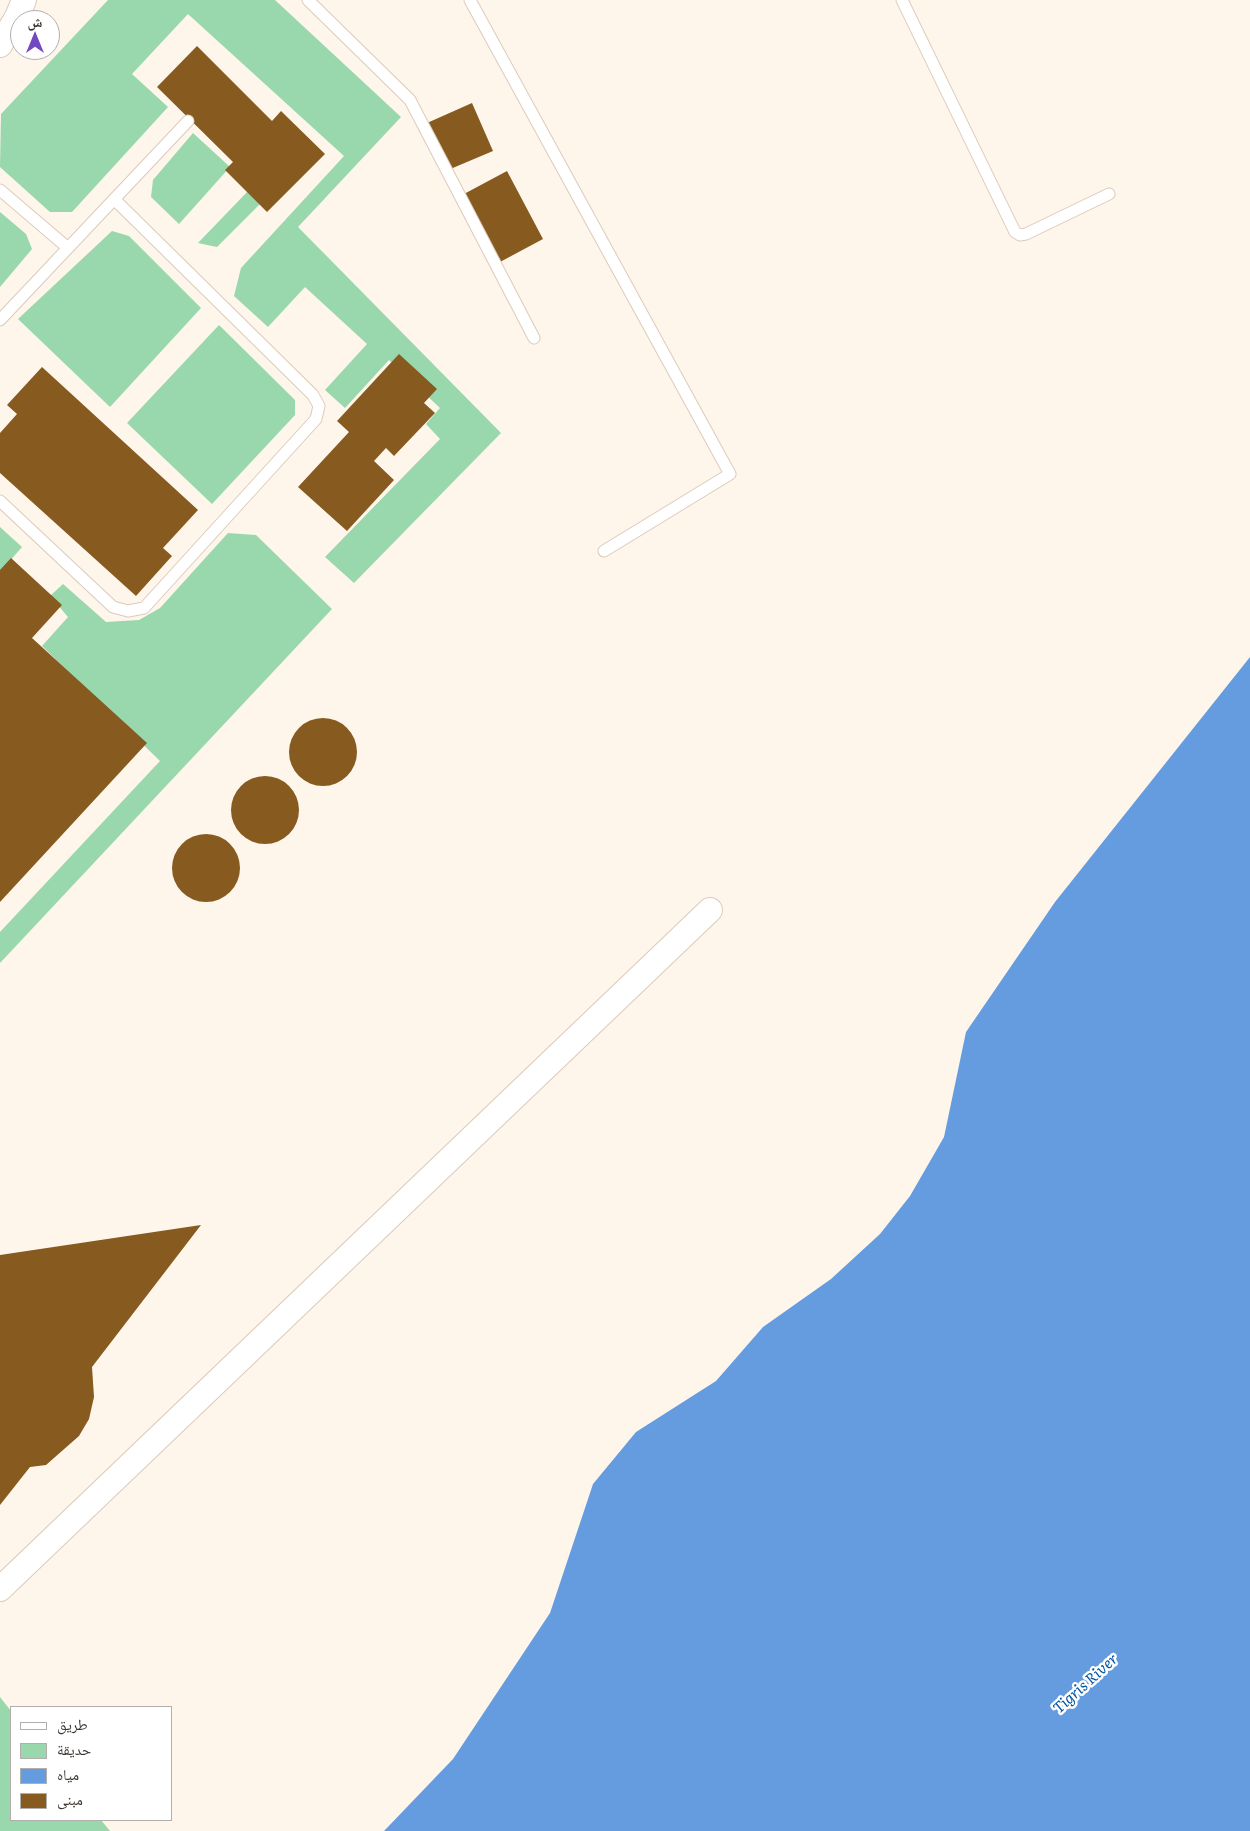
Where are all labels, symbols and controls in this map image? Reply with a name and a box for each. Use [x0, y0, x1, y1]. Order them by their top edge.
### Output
north arrow [10, 10, 60, 60]
text: ش [28, 11, 42, 31]
water label: Tigris River [1050, 1650, 1122, 1718]
legend [10, 1706, 172, 1821]
text: طريق [57, 1712, 88, 1735]
text: حديقة [57, 1737, 91, 1760]
text: مياه [57, 1762, 79, 1785]
text: مبنى [57, 1787, 83, 1810]

